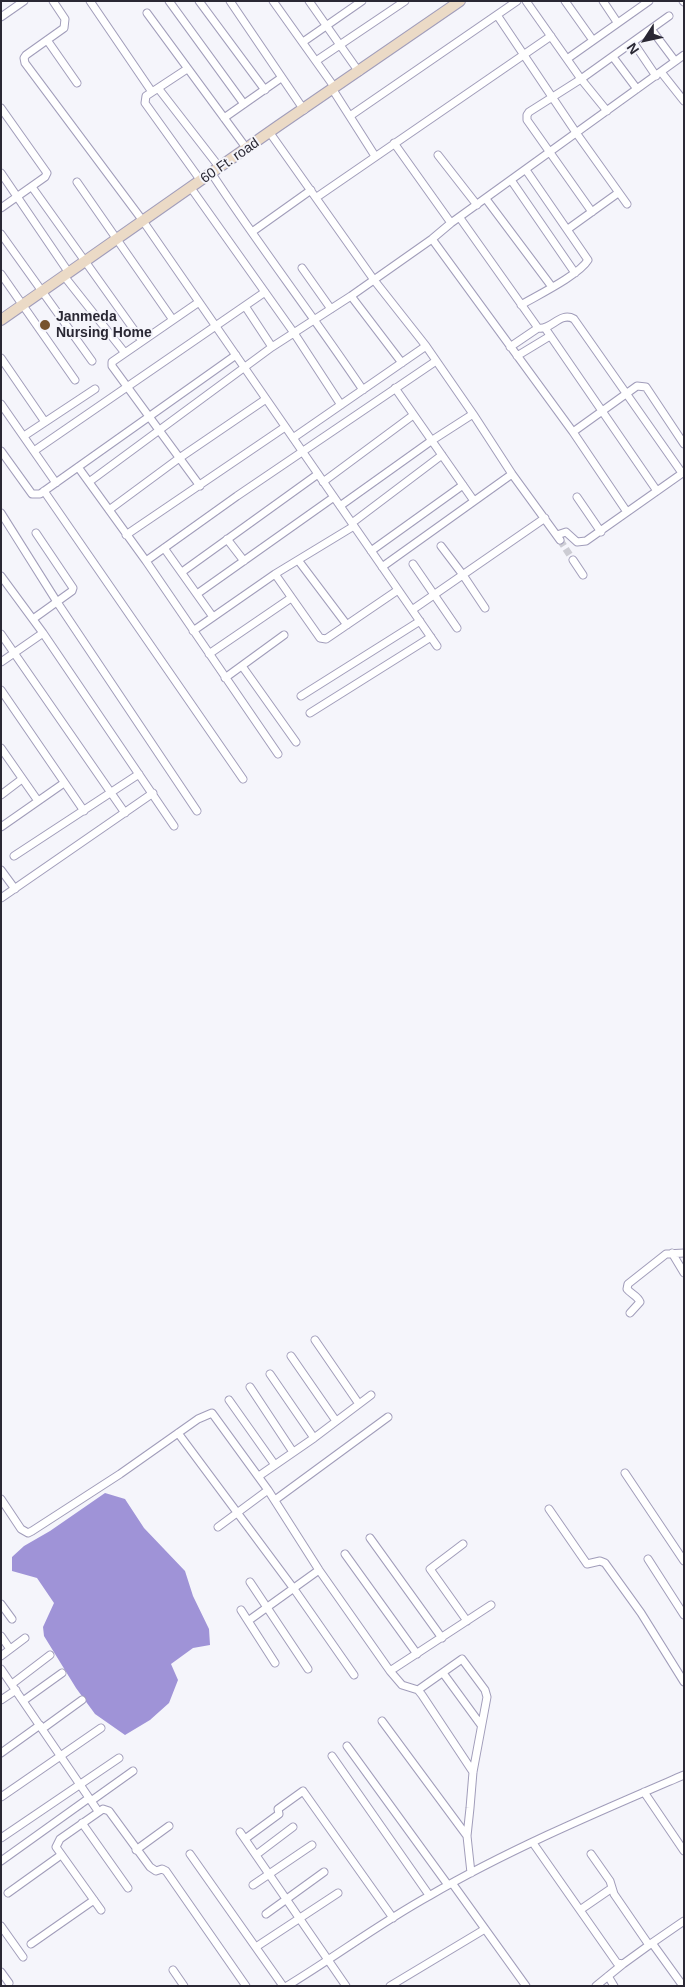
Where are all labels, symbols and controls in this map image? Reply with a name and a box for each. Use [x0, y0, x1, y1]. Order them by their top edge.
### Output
north arrow [620, 15, 670, 65]
text: N [623, 40, 642, 57]
street label: 60 Ft. road [197, 135, 263, 187]
place label: Janmeda Nursing Home [56, 309, 152, 342]
marker: Janmeda Nursing Home [38, 318, 52, 332]

